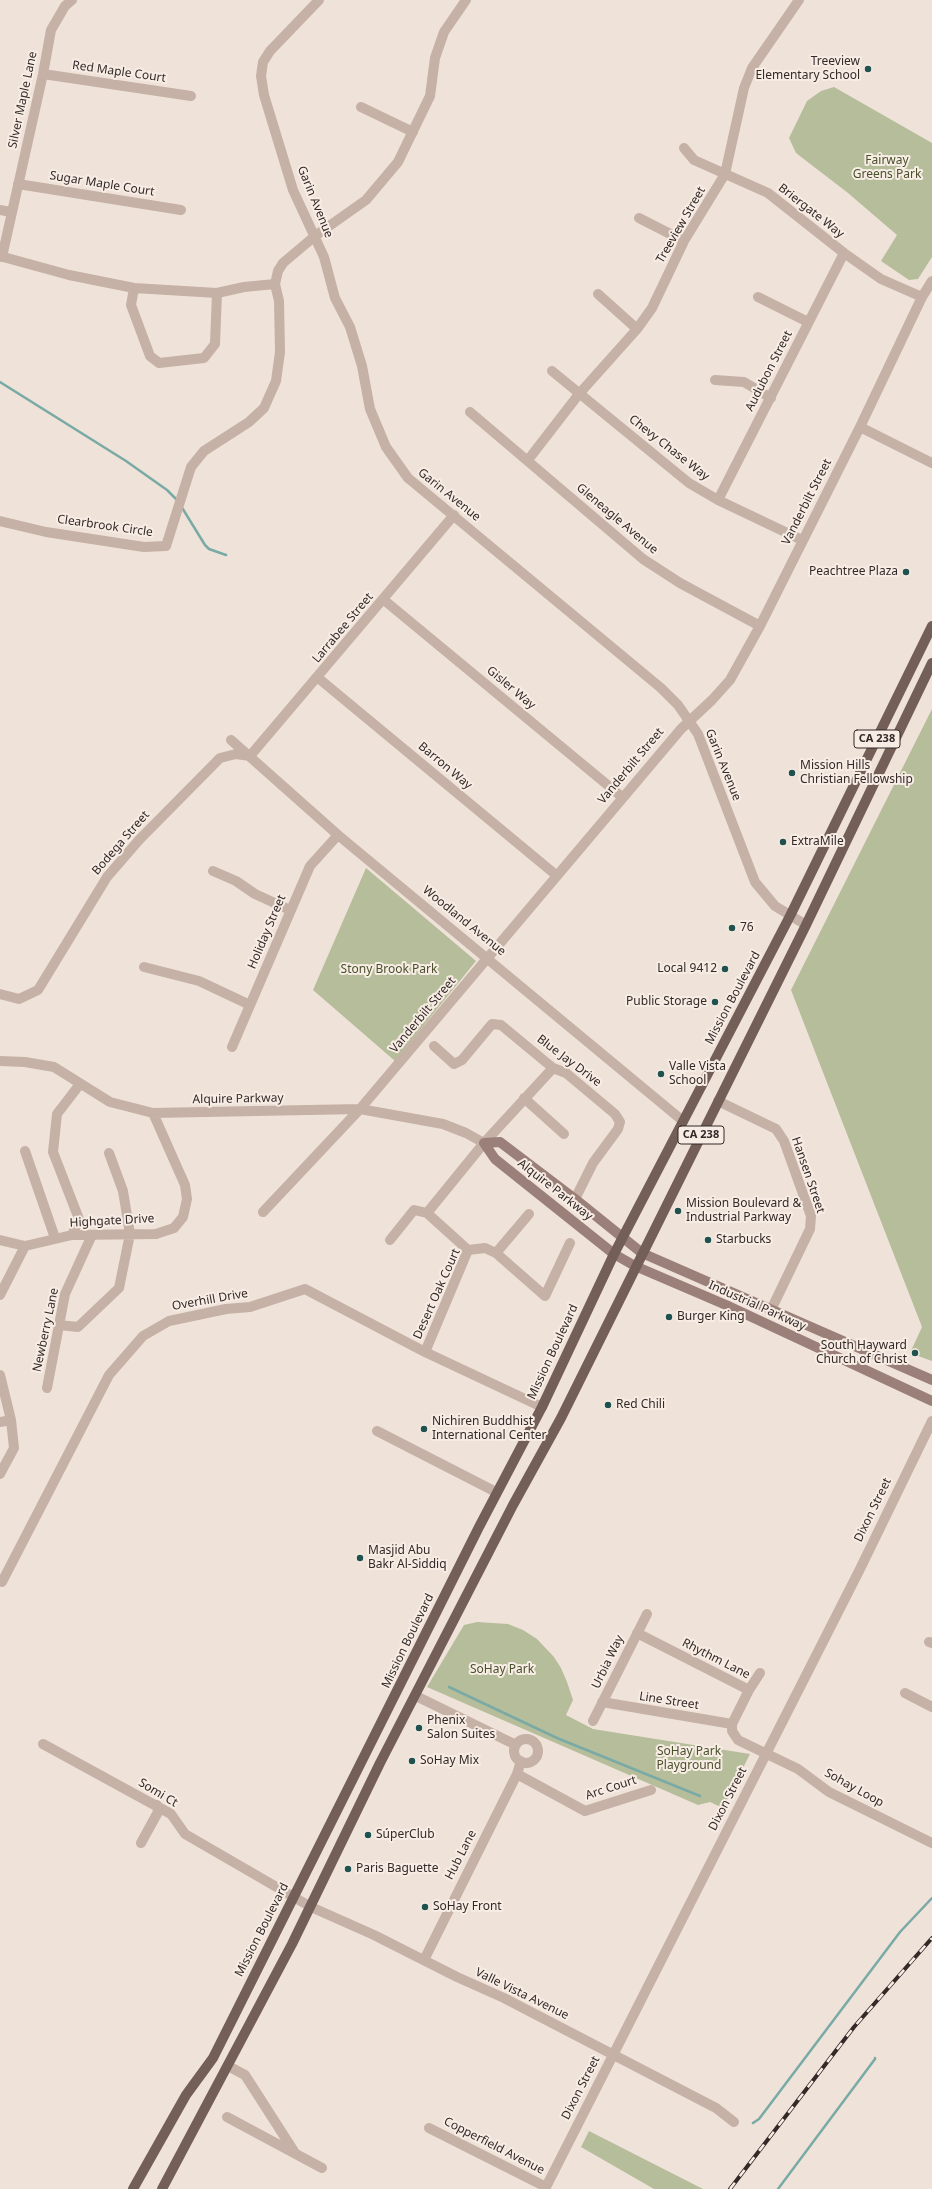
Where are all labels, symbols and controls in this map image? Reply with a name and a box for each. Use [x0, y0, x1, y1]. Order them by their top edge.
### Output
street label: Silver Maple Lane [6, 50, 40, 150]
place label: Treeview Elementary School [755, 55, 860, 83]
street label: Red Maple Court [71, 58, 167, 86]
marker: Treeview Elementary School [863, 64, 873, 74]
park label: Fairway Greens Park [853, 154, 921, 182]
street label: Garin Avenue [294, 164, 336, 240]
street label: Sugar Maple Court [49, 169, 155, 199]
street label: Briergate Way [775, 181, 847, 241]
street label: Treeview Street [653, 184, 709, 266]
street label: Audubon Street [742, 328, 796, 414]
street label: Chevy Chase Way [626, 412, 712, 484]
street label: Vanderbilt Street [779, 457, 835, 547]
street label: Garin Avenue [415, 465, 483, 525]
street label: Gleneagle Avenue [573, 481, 661, 557]
street label: Clearbrook Circle [56, 512, 154, 540]
place label: Peachtree Plaza [809, 565, 898, 579]
marker: Peachtree Plaza [901, 567, 911, 577]
street label: Larrabee Street [310, 590, 376, 666]
street label: Gisler Way [484, 663, 538, 713]
street label: Vanderbilt Street [595, 725, 667, 807]
street label: Garin Avenue [702, 727, 744, 803]
road number: CA 238 [854, 730, 900, 748]
street label: Barron Way [415, 739, 475, 793]
place label: Mission Hills Christian Fellowship [800, 759, 913, 787]
marker: Mission Hills Christian Fellowship [787, 768, 797, 778]
street label: Bodega Street [89, 808, 153, 878]
place label: ExtraMile [791, 835, 844, 849]
marker: ExtraMile [778, 837, 788, 847]
street label: Woodland Avenue [420, 883, 508, 959]
street label: Holiday Street [245, 893, 289, 971]
place label: 76 [740, 921, 754, 935]
marker: 76 [727, 923, 737, 933]
street label: Mission Boulevard [702, 949, 764, 1047]
place label: Local 9412 [657, 962, 717, 976]
park label: Stony Brook Park [341, 963, 437, 977]
marker: Local 9412 [720, 964, 730, 974]
street label: Vanderbilt Street [387, 974, 459, 1056]
place label: Public Storage [626, 995, 707, 1009]
marker: Public Storage [710, 997, 720, 1007]
street label: Blue Jay Drive [534, 1032, 604, 1090]
place label: Valle Vista School [669, 1060, 726, 1088]
marker: Valle Vista School [656, 1069, 666, 1079]
street label: Alquire Parkway [192, 1091, 284, 1107]
road number: CA 238 [678, 1126, 724, 1144]
street label: Hansen Street [788, 1135, 828, 1215]
street label: Alquire Parkway [515, 1156, 595, 1224]
place label: Mission Boulevard & Industrial Parkway [686, 1197, 801, 1225]
marker: Mission Boulevard & Industrial Parkway [673, 1206, 683, 1216]
street label: Highgate Drive [69, 1212, 155, 1230]
place label: Starbucks [716, 1233, 771, 1247]
marker: Starbucks [703, 1235, 713, 1245]
street label: Desert Oak Court [411, 1246, 463, 1342]
street label: Industrial Parkway [706, 1278, 808, 1334]
street label: Overhill Drive [171, 1286, 249, 1314]
street label: Newberry Lane [30, 1287, 62, 1373]
street label: Mission Boulevard [525, 1302, 581, 1402]
place label: Burger King [677, 1310, 745, 1324]
marker: Burger King [664, 1312, 674, 1322]
place label: South Hayward Church of Christ [816, 1339, 907, 1367]
marker: South Hayward Church of Christ [910, 1348, 920, 1358]
place label: Red Chili [616, 1398, 665, 1412]
marker: Red Chili [603, 1400, 613, 1410]
place label: Nichiren Buddhist International Center [432, 1415, 547, 1443]
marker: Nichiren Buddhist International Center [419, 1424, 429, 1434]
street label: Dixon Street [851, 1476, 895, 1544]
place label: Masjid Abu Bakr Al-Siddiq [368, 1544, 447, 1572]
marker: Masjid Abu Bakr Al-Siddiq [355, 1553, 365, 1563]
street label: Mission Boulevard [379, 1591, 437, 1691]
street label: Urbia Way [589, 1633, 627, 1691]
street label: Rhythm Lane [680, 1636, 752, 1682]
park label: SoHay Park [470, 1663, 534, 1677]
street label: Line Street [638, 1689, 700, 1713]
place label: Phenix Salon Suites [427, 1714, 495, 1742]
marker: Phenix Salon Suites [414, 1723, 424, 1733]
park label: SoHay Park Playground [657, 1745, 721, 1773]
place label: SoHay Mix [420, 1754, 479, 1768]
marker: SoHay Mix [407, 1756, 417, 1766]
street label: Dixon Street [706, 1765, 750, 1833]
street label: Sohay Loop [822, 1766, 886, 1810]
street label: Arc Court [584, 1773, 638, 1803]
street label: Somi Ct [136, 1776, 180, 1810]
place label: SúperClub [376, 1828, 435, 1842]
street label: Hub Lane [442, 1828, 480, 1882]
marker: SúperClub [363, 1830, 373, 1840]
place label: Paris Baguette [356, 1862, 438, 1876]
marker: Paris Baguette [343, 1864, 353, 1874]
street label: Mission Boulevard [232, 1881, 292, 1979]
place label: SoHay Front [433, 1900, 502, 1914]
marker: SoHay Front [420, 1902, 430, 1912]
street label: Valle Vista Avenue [473, 1965, 571, 2023]
street label: Dixon Street [559, 2054, 603, 2122]
street label: Copperfield Avenue [441, 2114, 547, 2178]

